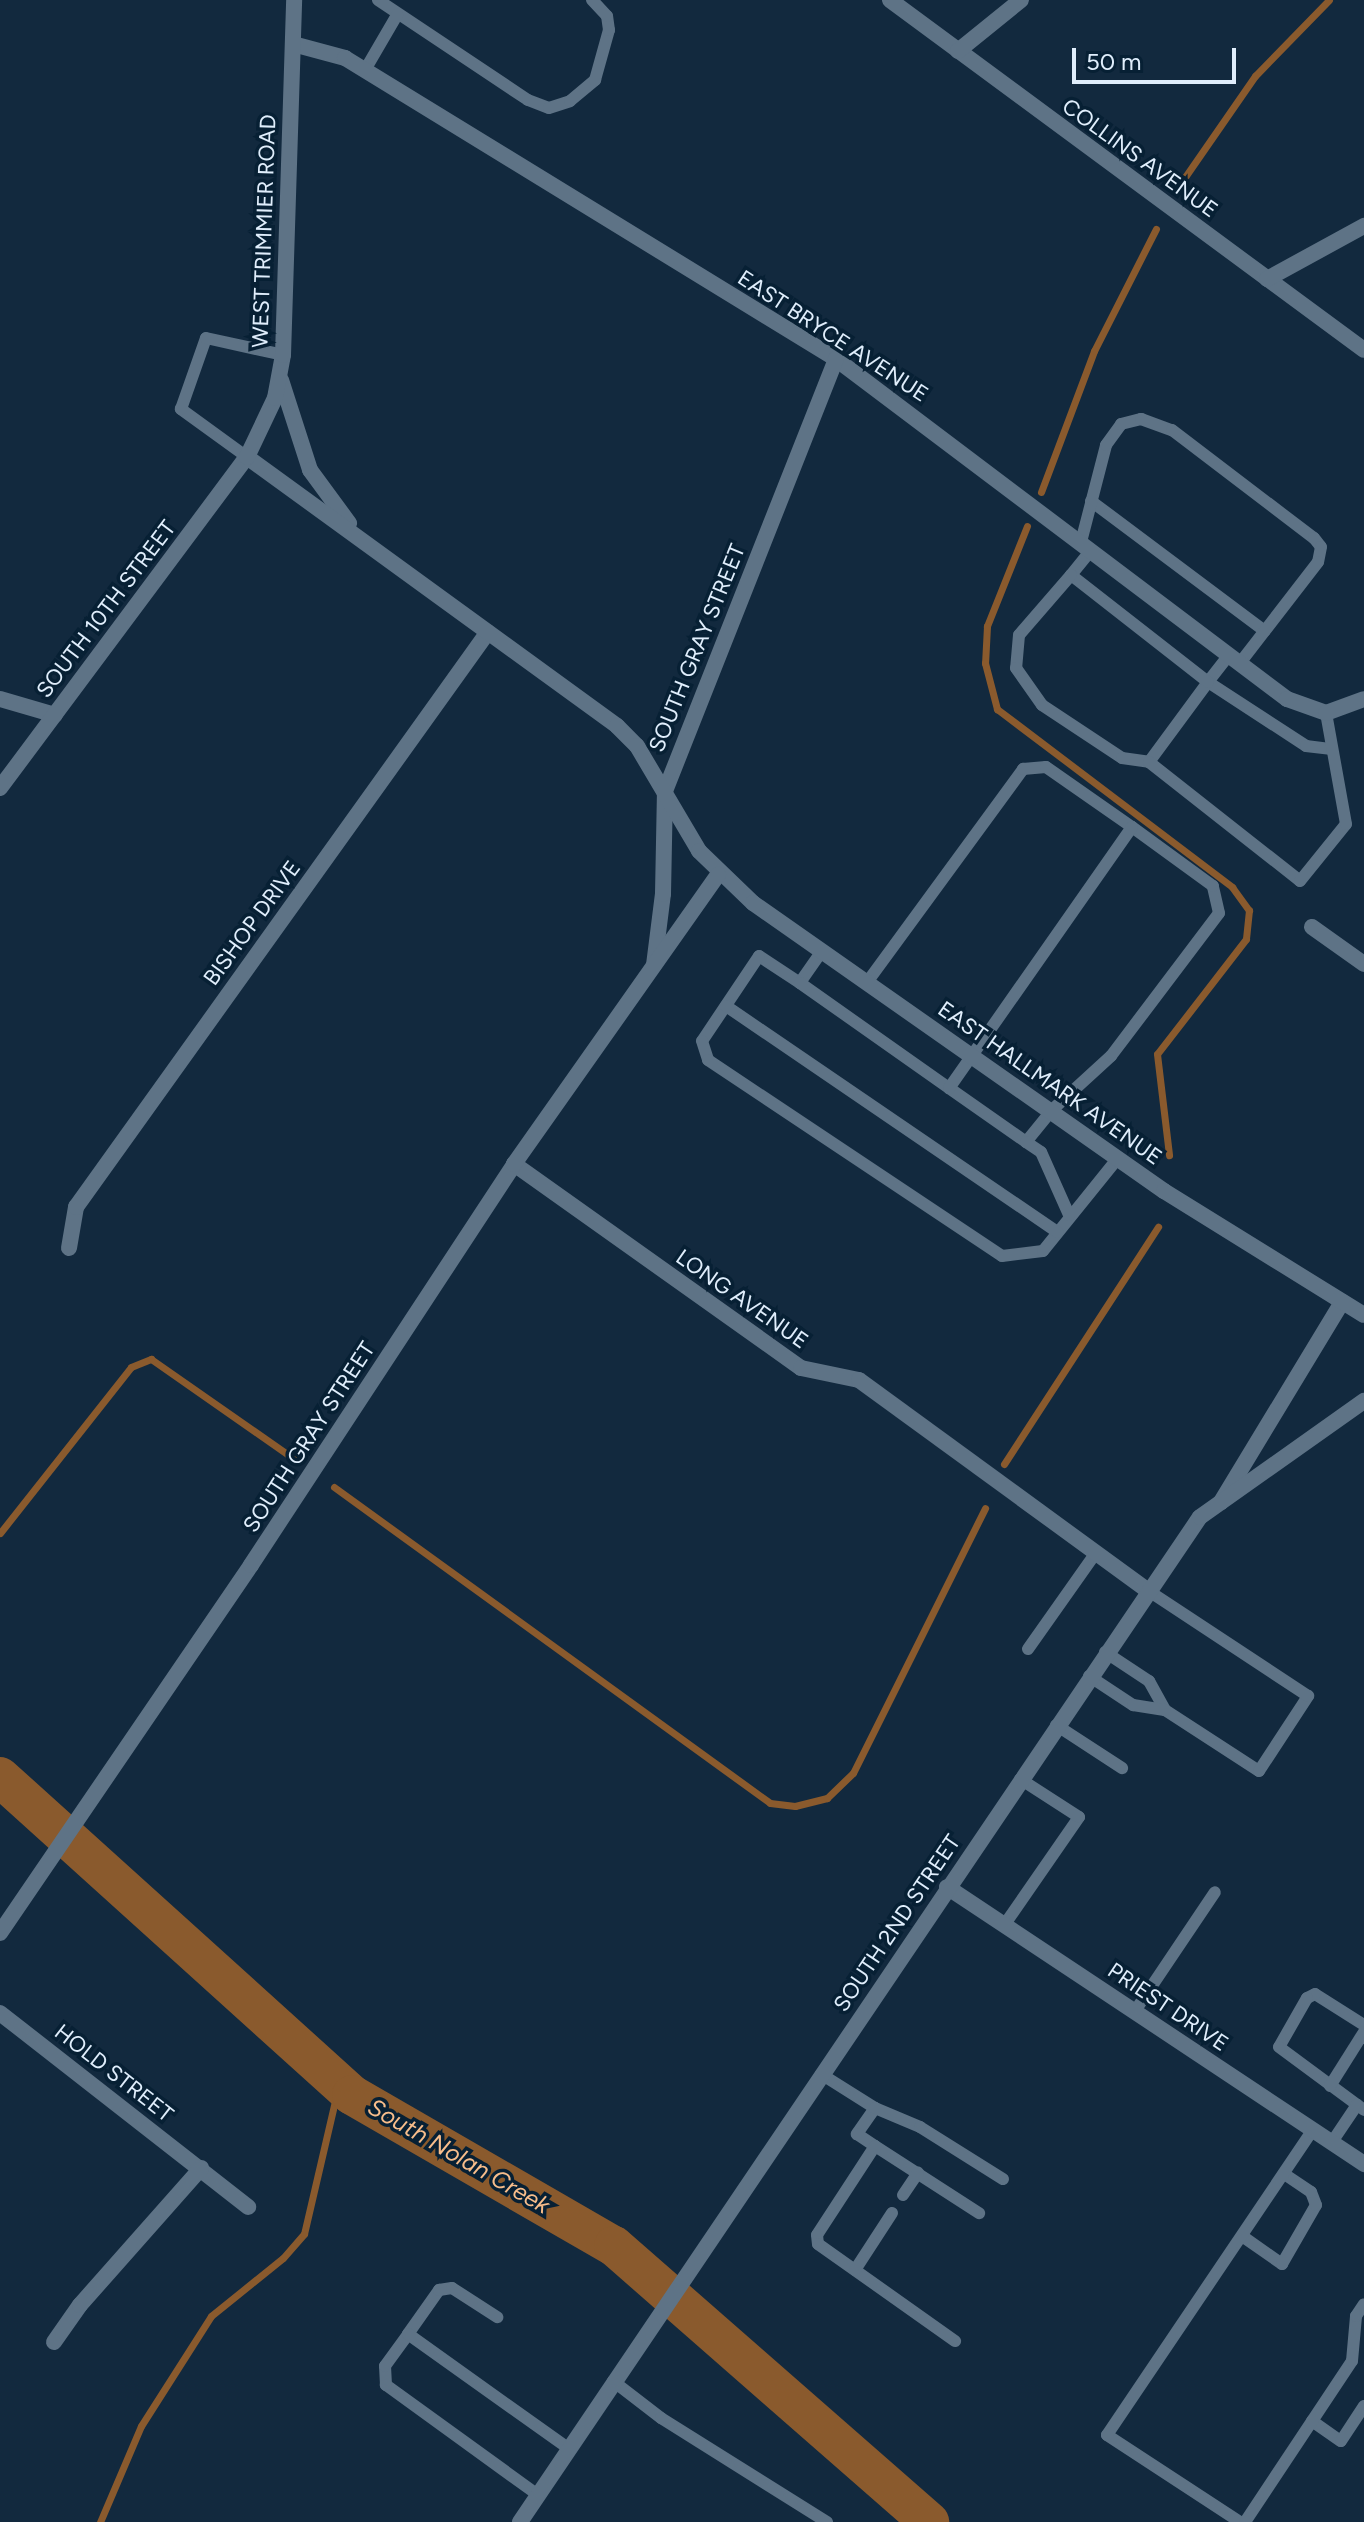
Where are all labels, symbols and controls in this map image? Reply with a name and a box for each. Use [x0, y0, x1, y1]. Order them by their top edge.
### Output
scale bar [1076, 32, 1240, 82]
text: 50 m [1086, 47, 1142, 76]
street label: COLLINS AVENUE [1057, 93, 1223, 223]
street label: WEST TRIMMIER ROAD [247, 114, 281, 348]
street label: EAST BRYCE AVENUE [733, 265, 933, 407]
street label: SOUTH 10TH STREET [31, 515, 181, 703]
street label: SOUTH GRAY STREET [643, 540, 751, 756]
street label: BISHOP DRIVE [198, 855, 306, 991]
street label: EAST HALLMARK AVENUE [933, 996, 1167, 1170]
street label: LONG AVENUE [671, 1244, 813, 1354]
street label: SOUTH GRAY STREET [238, 1337, 380, 1537]
street label: SOUTH 2ND STREET [828, 1830, 966, 2016]
street label: PRIEST DRIVE [1103, 1957, 1233, 2057]
street label: HOLD STREET [49, 2019, 179, 2127]
water label: South Nolan Creek [363, 2092, 555, 2220]

